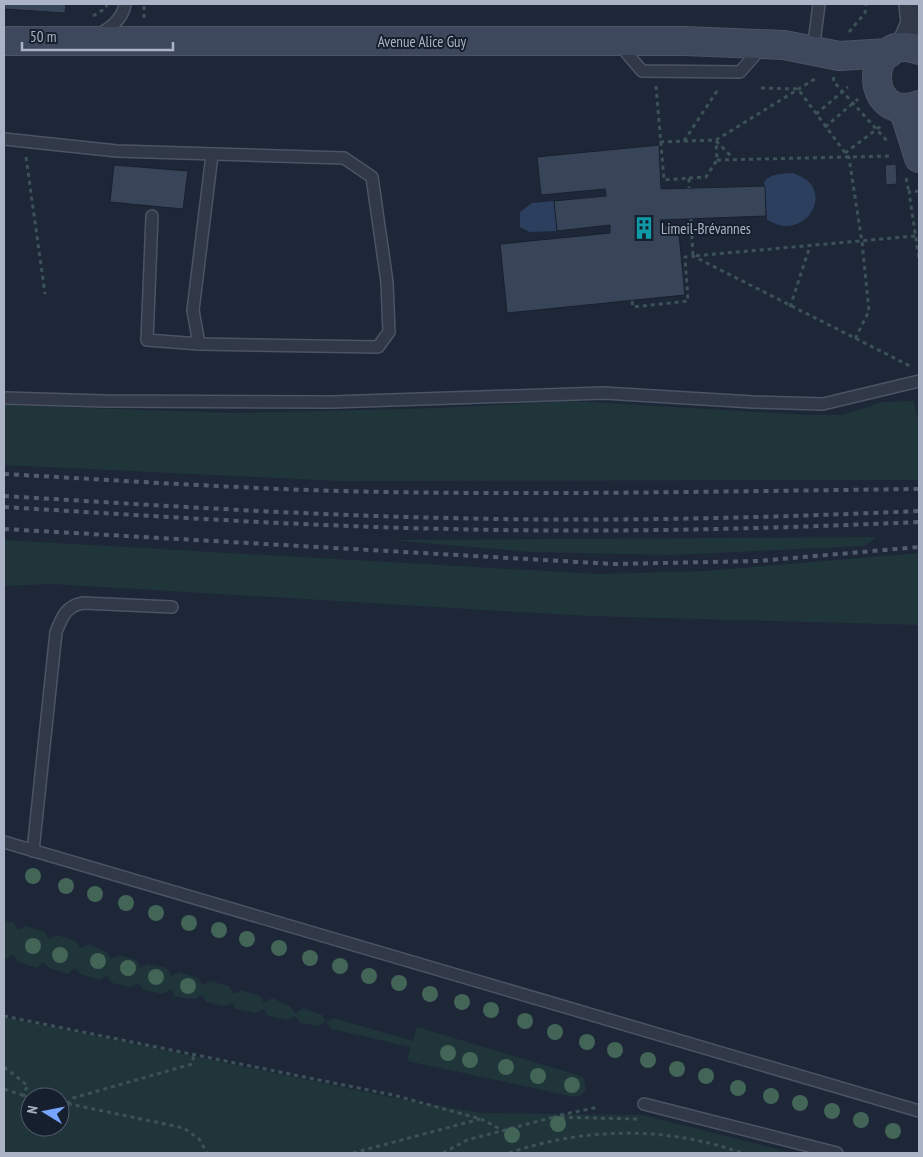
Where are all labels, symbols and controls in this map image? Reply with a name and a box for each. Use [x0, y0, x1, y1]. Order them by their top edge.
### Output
scale bar [22, 20, 174, 52]
text: 50 m [30, 27, 56, 46]
street label: Avenue Alice Guy [378, 32, 467, 51]
building icon: Limeil-Brévannes [631, 215, 657, 241]
place label: Limeil-Brévannes [661, 219, 751, 238]
north arrow [20, 1087, 70, 1137]
text: N [23, 1104, 42, 1115]

